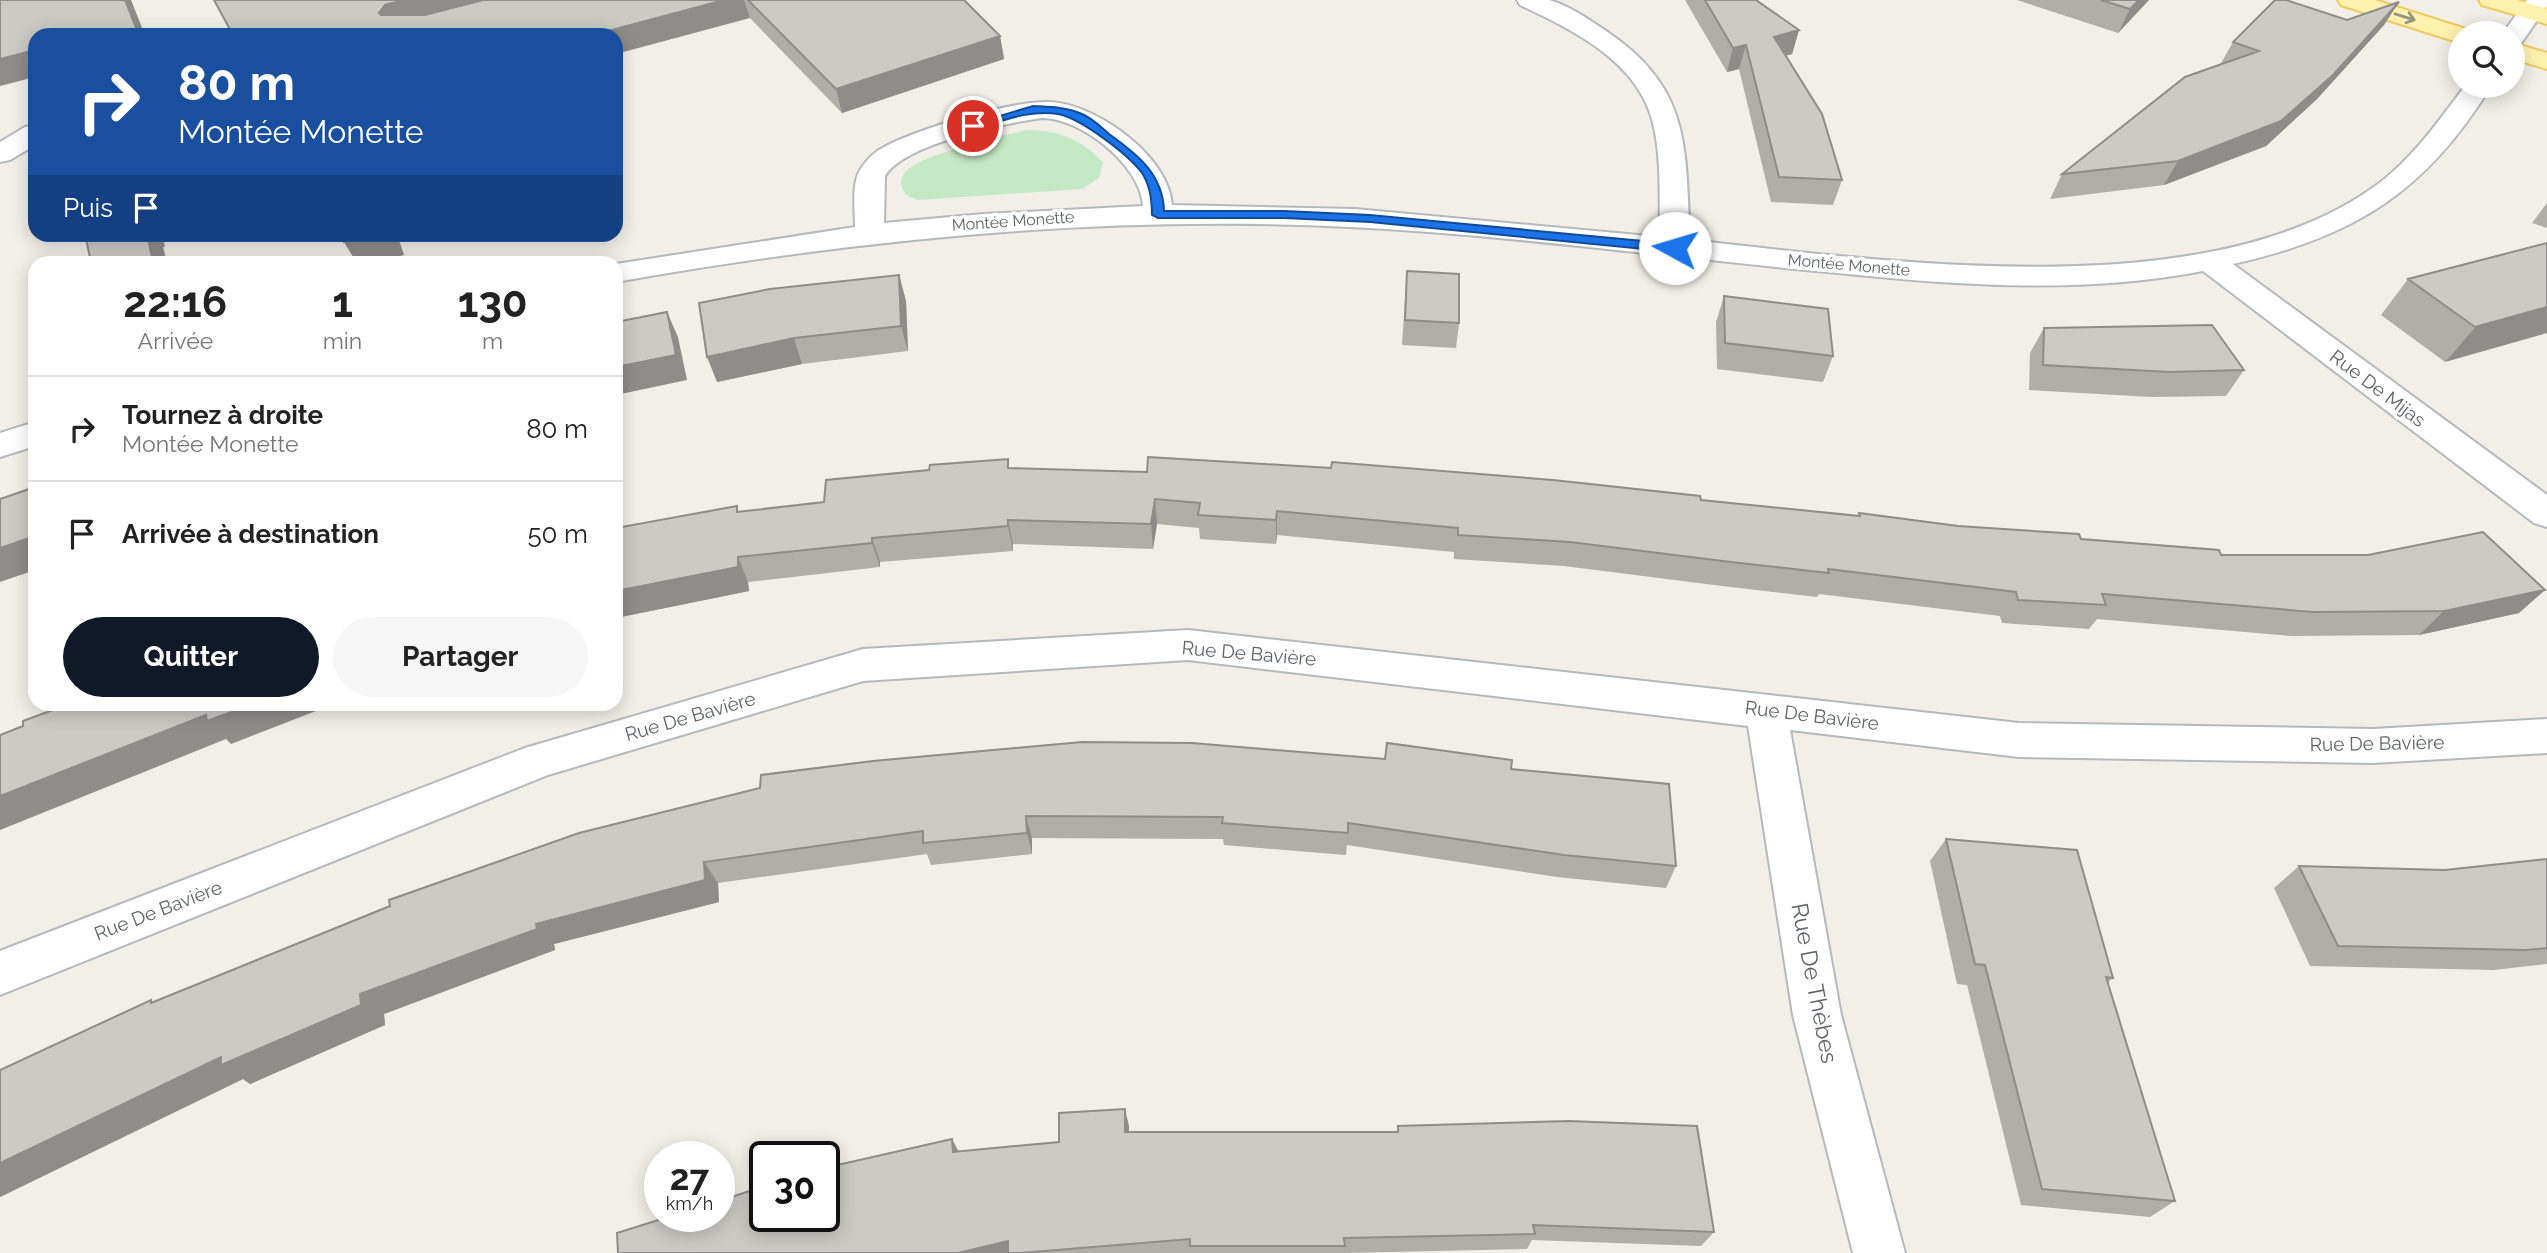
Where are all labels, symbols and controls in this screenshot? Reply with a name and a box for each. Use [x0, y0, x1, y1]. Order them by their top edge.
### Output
one-way arrow [2394, 12, 2416, 25]
map controls [2448, 21, 2525, 98]
button: search [2448, 21, 2525, 98]
text: 80 m [178, 54, 295, 111]
icon: right [63, 56, 154, 147]
pin [943, 96, 1003, 156]
icon: arrive [954, 107, 992, 145]
text: Montée Monette [178, 113, 424, 150]
icon: arrive [127, 189, 165, 227]
text: Puis [63, 193, 113, 223]
street label: Montée Monette [951, 207, 1075, 235]
position arrow [1638, 211, 1712, 285]
street label: Montée Monette [1787, 250, 1911, 280]
text: 22:16 [123, 278, 227, 327]
text: 1 [332, 278, 353, 327]
text: 130 [458, 278, 528, 327]
text: Arrivée [138, 327, 213, 354]
text: min [323, 327, 362, 354]
text: m [482, 327, 503, 354]
street label: Rue De Mijas [2326, 345, 2430, 431]
text: Tournez à droite [122, 400, 323, 430]
icon: right [63, 410, 101, 448]
text: 80 m [526, 414, 588, 444]
text: Montée Monette [122, 430, 299, 457]
icon: arrive [63, 515, 101, 553]
text: Arrivée à destination [122, 519, 379, 549]
text: 50 m [527, 519, 588, 549]
button: Quitter [63, 617, 319, 697]
button: Partager [333, 617, 588, 697]
street label: Rue De Bavière [1181, 636, 1317, 670]
street label: Rue De Bavière [622, 687, 758, 745]
street label: Rue De Bavière [1744, 696, 1880, 734]
street label: Rue De Bavière [2309, 731, 2445, 755]
street label: Rue De Bavière [91, 876, 225, 944]
street label: Rue De Thèbes [1786, 901, 1844, 1065]
speed limit sign: 30 [749, 1141, 840, 1232]
text: 27 [670, 1157, 709, 1198]
text: km/h [666, 1193, 713, 1214]

